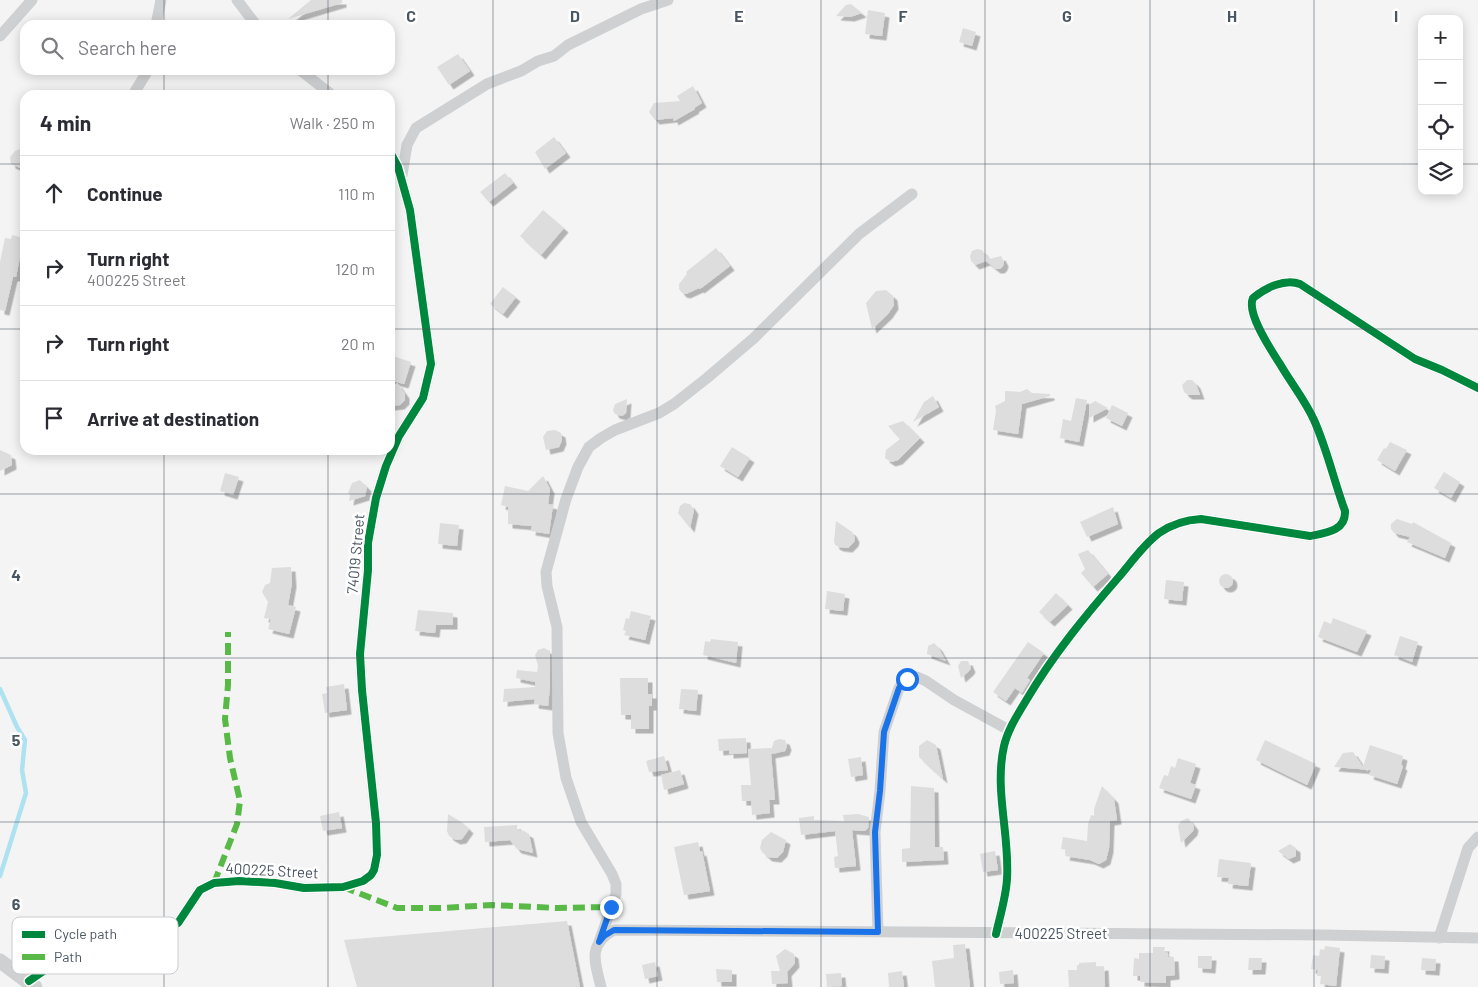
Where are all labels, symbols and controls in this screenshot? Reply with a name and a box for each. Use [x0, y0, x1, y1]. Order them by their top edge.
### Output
text: C [406, 6, 416, 25]
text: D [570, 6, 580, 25]
text: E [734, 6, 744, 25]
text: F [899, 6, 908, 25]
text: G [1062, 6, 1072, 25]
text: H [1227, 6, 1237, 25]
text: I [1394, 6, 1398, 25]
map controls [1418, 15, 1463, 195]
button: + [1418, 15, 1463, 60]
search box [20, 20, 395, 75]
icon: search [38, 34, 66, 62]
text: Search here [78, 36, 177, 59]
button: − [1418, 60, 1463, 105]
button: locate [1418, 105, 1463, 150]
text: 4 min [40, 110, 91, 135]
text: Walk · 250 m [290, 113, 375, 132]
button: layers [1418, 150, 1463, 195]
icon: ahead [40, 179, 68, 207]
text: Continue [87, 182, 163, 205]
text: 110 m [338, 184, 375, 203]
text: Turn right [87, 247, 169, 270]
icon: right [40, 254, 68, 282]
text: 120 m [335, 259, 375, 278]
text: 400225 Street [87, 270, 186, 289]
icon: right [40, 329, 68, 357]
text: Turn right [87, 332, 169, 355]
text: 20 m [341, 334, 375, 353]
icon: arrive [40, 404, 68, 432]
text: Arrive at destination [87, 407, 259, 430]
street label: 74019 Street [343, 513, 367, 595]
text: 4 [11, 565, 21, 584]
route start [896, 668, 919, 691]
text: 5 [12, 730, 21, 749]
street label: 400225 Street [225, 859, 319, 881]
text: 6 [12, 894, 21, 913]
route end [600, 896, 623, 919]
legend [12, 917, 178, 974]
street label: 400225 Street [1015, 924, 1107, 942]
text: Cycle path [54, 925, 117, 942]
text: Path [54, 948, 82, 965]

